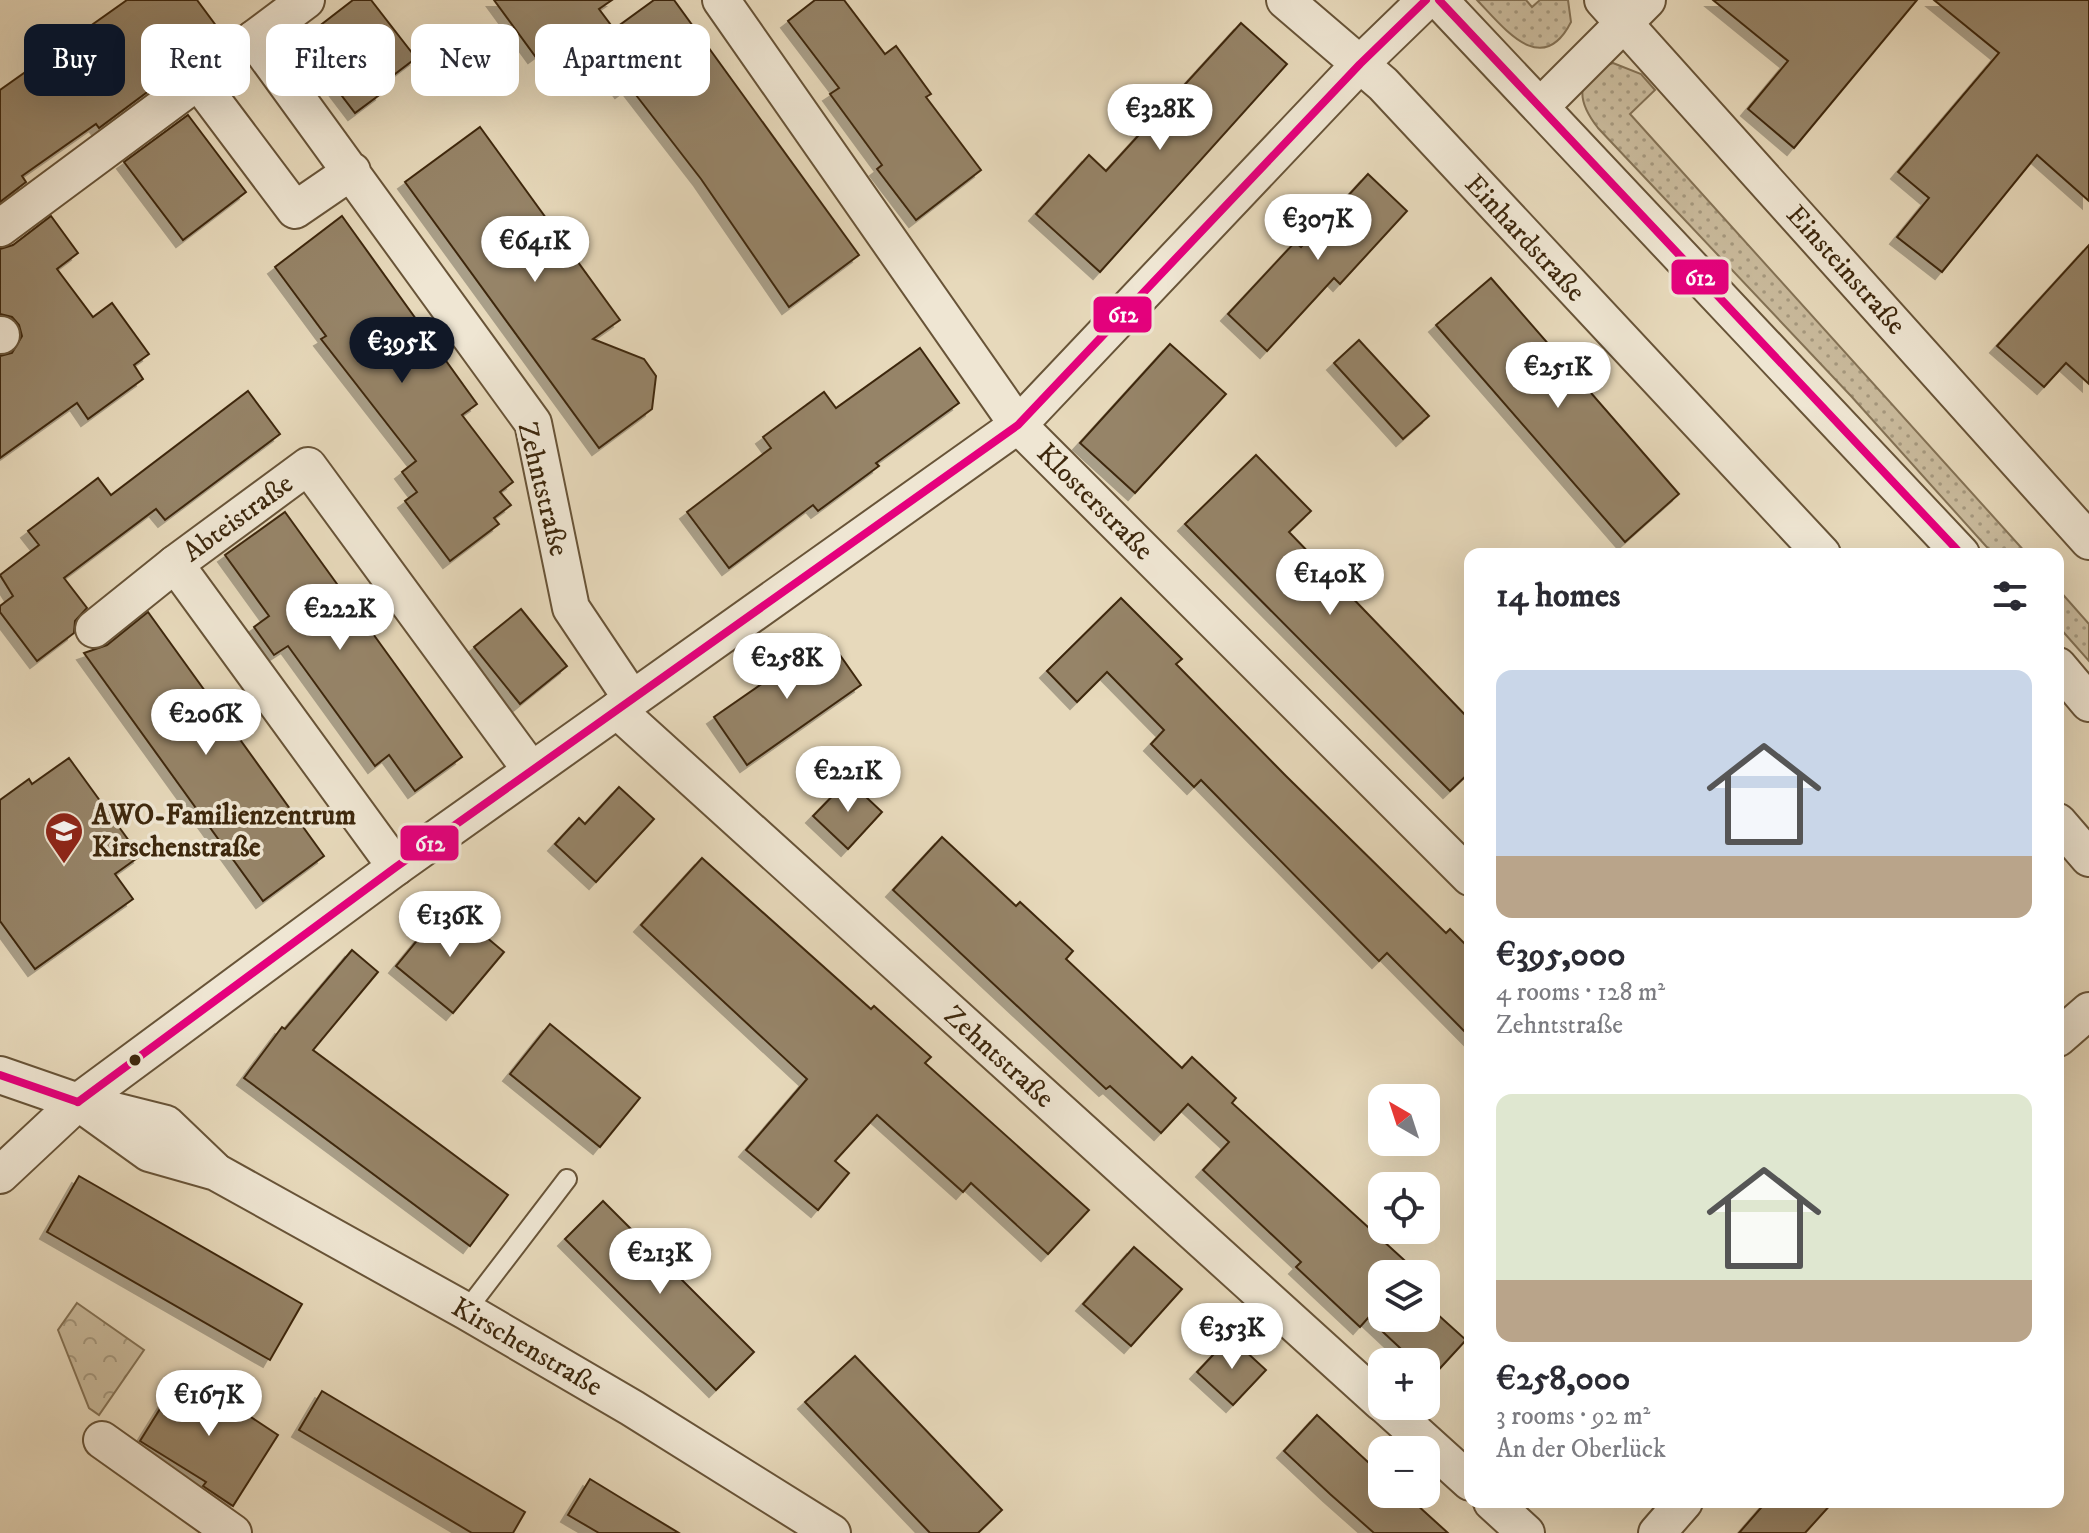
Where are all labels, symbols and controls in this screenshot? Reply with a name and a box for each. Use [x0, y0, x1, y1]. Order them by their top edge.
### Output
chip: Buy [24, 24, 125, 96]
chip: Rent [141, 24, 250, 96]
chip: Filters [266, 24, 395, 96]
chip: New [411, 24, 519, 96]
chip: Apartment [535, 24, 710, 96]
pin: €328K [1104, 84, 1216, 152]
text: €328K [1126, 93, 1195, 126]
street label: Einhardstraße [1457, 167, 1593, 309]
pin: €307K [1262, 194, 1374, 262]
street label: Einsteinstraße [1779, 198, 1913, 342]
text: €307K [1283, 203, 1353, 236]
pin: €641K [479, 216, 591, 284]
text: €641K [499, 225, 571, 258]
line badge: 612 [1670, 258, 1730, 296]
text: 612 [1685, 265, 1716, 292]
line badge: 612 [1092, 295, 1153, 334]
text: 612 [1108, 302, 1139, 329]
pin: €395K [346, 317, 458, 385]
text: €395K [367, 326, 437, 359]
pin: €251K [1502, 342, 1614, 410]
text: €251K [1524, 351, 1592, 384]
street label: Zehntstraße [509, 418, 577, 560]
street label: Klosterstraße [1029, 436, 1161, 568]
street label: Abteistraße [176, 466, 300, 570]
pin: €140K [1274, 549, 1386, 617]
text: €140K [1294, 558, 1366, 591]
icon: filters [1988, 574, 2032, 618]
text: 14 homes [1496, 575, 1620, 617]
pin: €222K [284, 584, 396, 652]
text: €222K [304, 593, 376, 626]
pin: €258K [731, 633, 843, 701]
text: €258K [751, 642, 823, 675]
pin: €206K [150, 689, 262, 757]
text: €206K [169, 698, 243, 731]
icon: home [1692, 722, 1836, 866]
pin: €221K [792, 746, 904, 814]
text: €221K [814, 755, 882, 788]
place label: AWO-Familienzentrum Kirschenstraße [91, 798, 356, 865]
school or university icon: AWO-Familienzentrum Kirschenstraße [43, 810, 85, 865]
line badge: 612 [399, 824, 460, 862]
text: 612 [415, 831, 446, 858]
pin: €136K [394, 891, 506, 959]
text: €136K [417, 900, 483, 933]
text: €395,000 [1496, 934, 1626, 976]
text: 4 rooms · 128 m² [1496, 976, 1665, 1009]
street label: Zehntstraße [936, 998, 1062, 1116]
text: Zehntstraße [1496, 1009, 1623, 1042]
unlabelled marker [127, 1052, 143, 1068]
north arrow [1368, 1084, 1440, 1156]
map controls [1368, 1084, 1440, 1508]
icon: home [1692, 1146, 1836, 1290]
button: locate [1368, 1172, 1440, 1244]
pin: €213K [604, 1228, 716, 1296]
text: €213K [627, 1237, 693, 1270]
button: layers [1368, 1260, 1440, 1332]
street label: Kirschenstraße [445, 1290, 609, 1404]
pin: €353K [1176, 1303, 1288, 1371]
text: €353K [1199, 1312, 1265, 1345]
button: + [1368, 1348, 1440, 1420]
text: €258,000 [1496, 1358, 1630, 1400]
pin: €167K [153, 1370, 265, 1438]
text: €167K [174, 1379, 244, 1412]
text: 3 rooms · 92 m² [1496, 1400, 1650, 1433]
text: An der Oberlück [1496, 1433, 1666, 1466]
button: − [1368, 1436, 1440, 1508]

